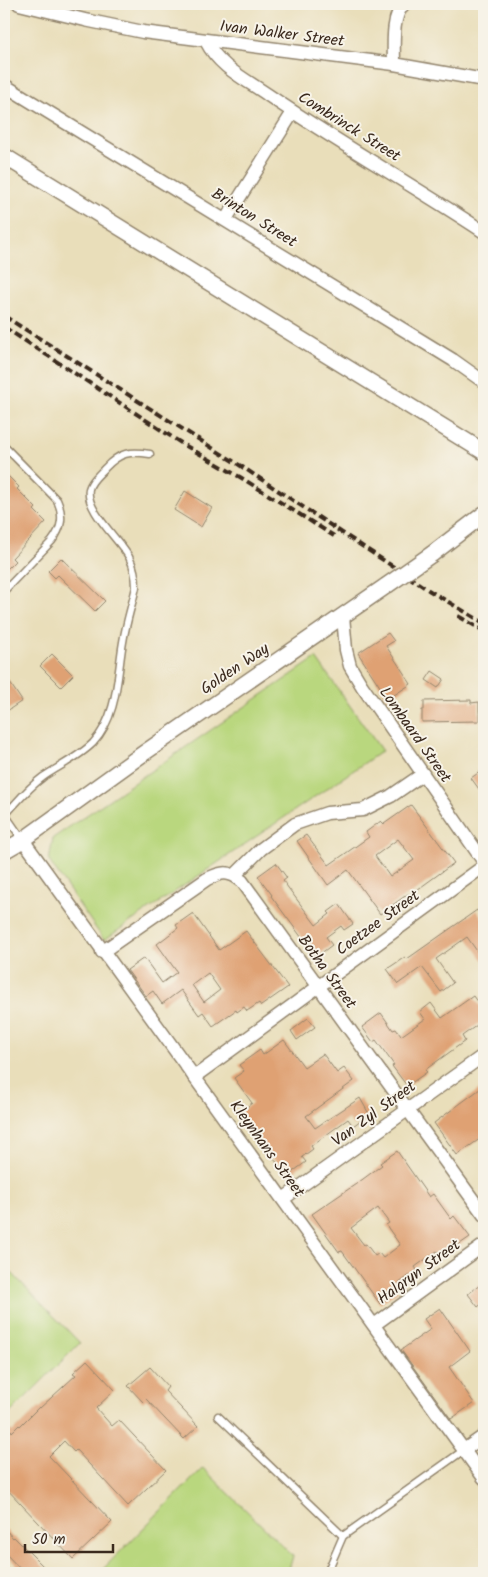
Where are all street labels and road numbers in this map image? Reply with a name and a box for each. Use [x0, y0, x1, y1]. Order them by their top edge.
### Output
street label: Ivan Walker Street [218, 14, 346, 54]
street label: Combrinck Street [293, 85, 406, 169]
street label: Brinton Street [206, 182, 302, 255]
street label: Golden Way [195, 636, 275, 701]
street label: Lombaard Street [373, 682, 458, 789]
street label: Coetzee Street [331, 883, 426, 962]
street label: Botha Street [291, 930, 363, 1015]
street label: Van Zyl Street [326, 1074, 422, 1153]
street label: Kleynhans Street [223, 1095, 311, 1204]
street label: Halgryn Street [372, 1233, 467, 1311]

